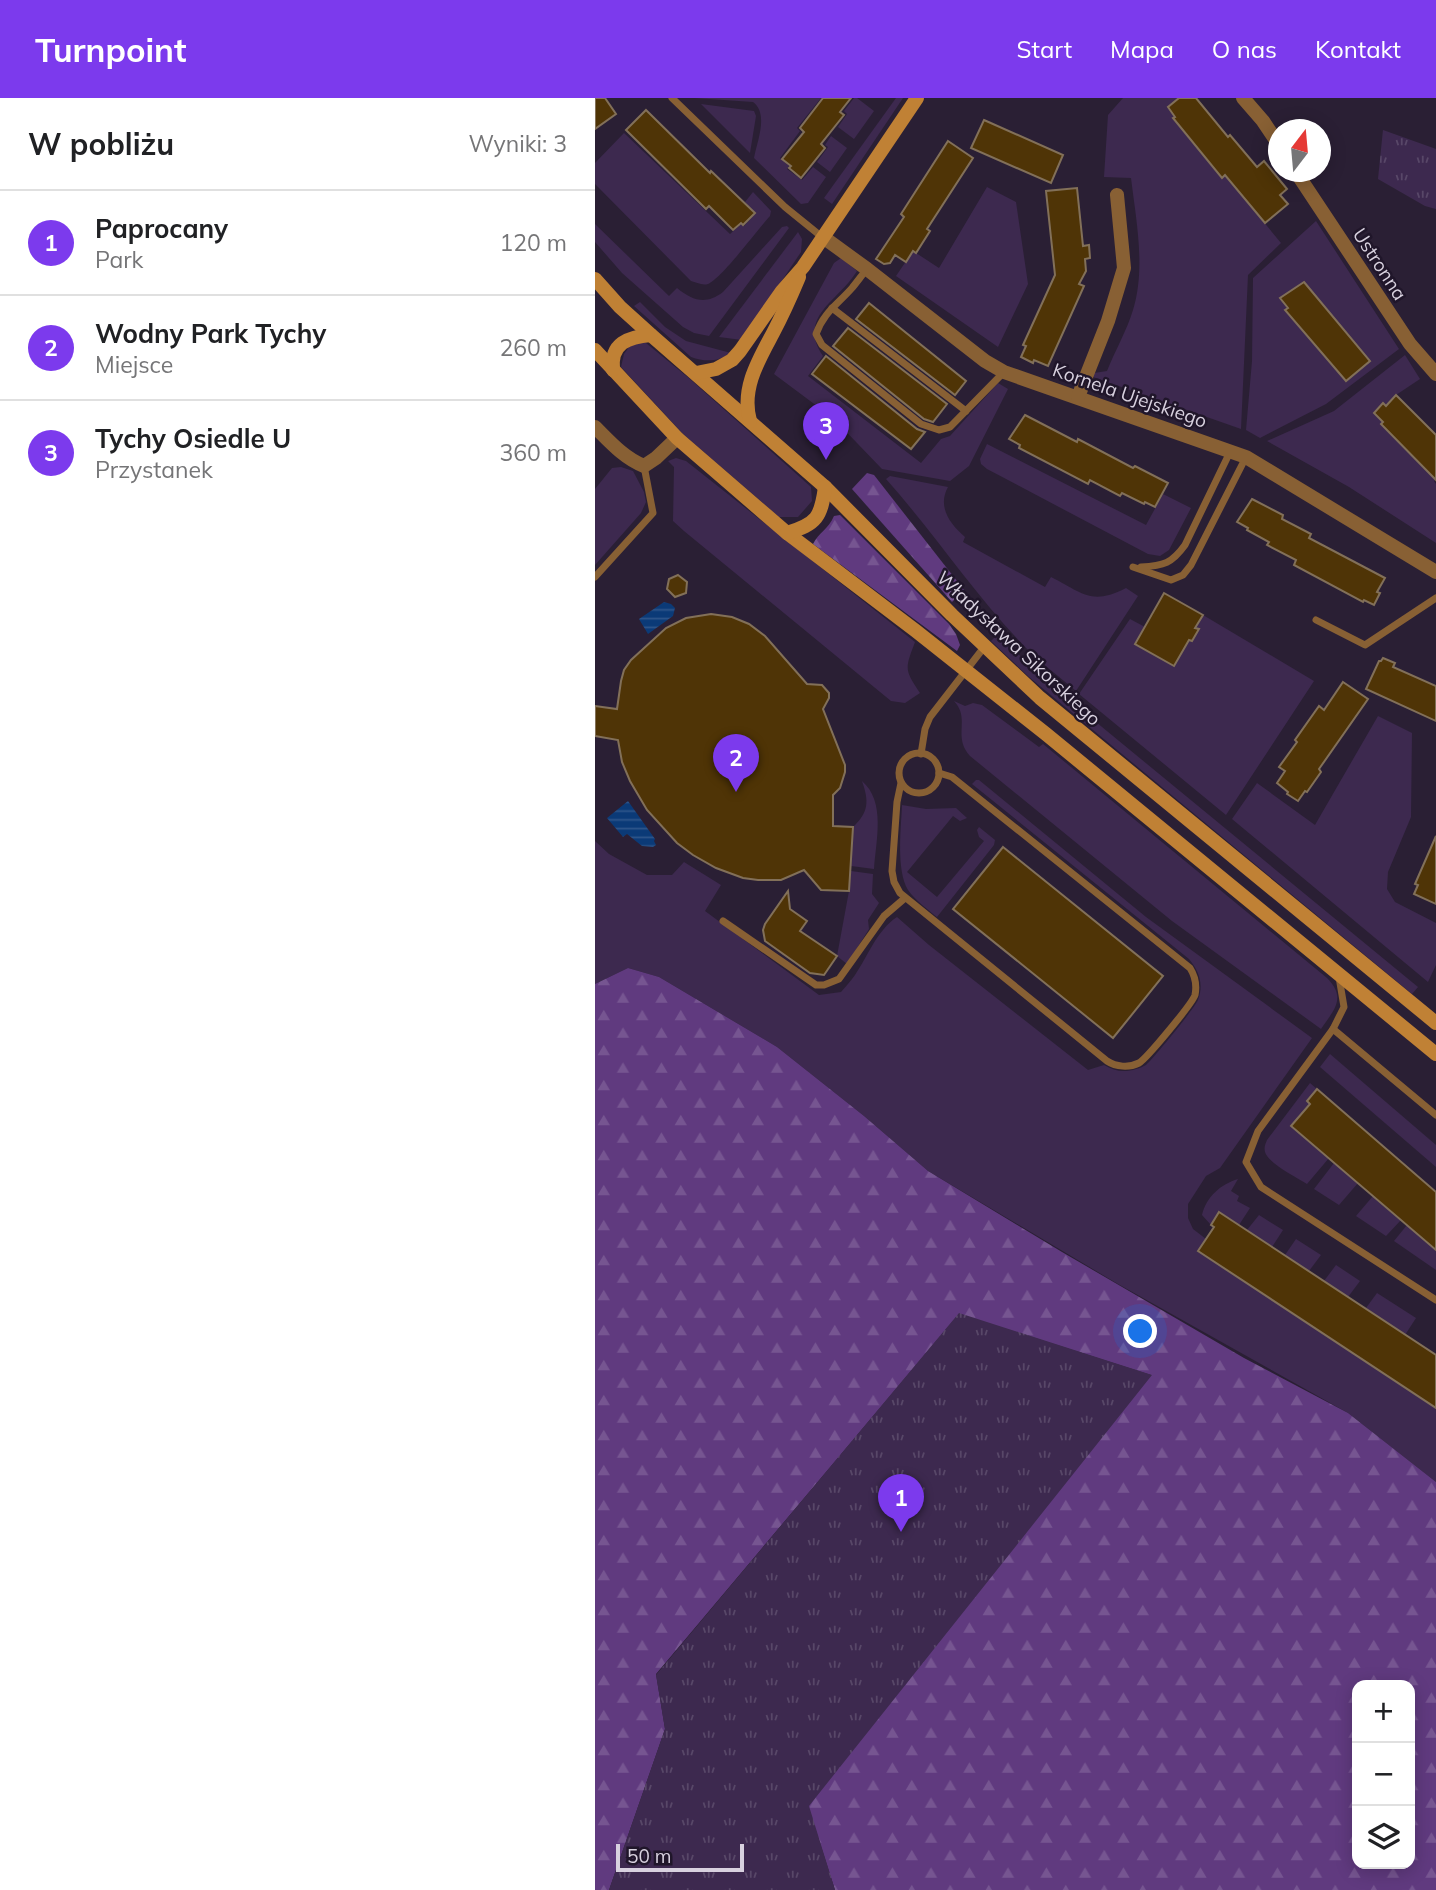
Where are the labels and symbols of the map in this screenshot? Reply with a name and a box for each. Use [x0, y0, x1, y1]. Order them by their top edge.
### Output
north arrow [1268, 119, 1331, 182]
street label: Ustronna [1348, 223, 1412, 305]
street label: Kornela Ujejskiego [1050, 357, 1210, 433]
pin: 3 [803, 402, 849, 460]
street label: Władysława Sikorskiego [932, 565, 1106, 731]
pin: 2 [713, 734, 759, 792]
your location [1123, 1314, 1157, 1348]
pin: 1 [878, 1474, 924, 1532]
scale bar [616, 1841, 744, 1873]

